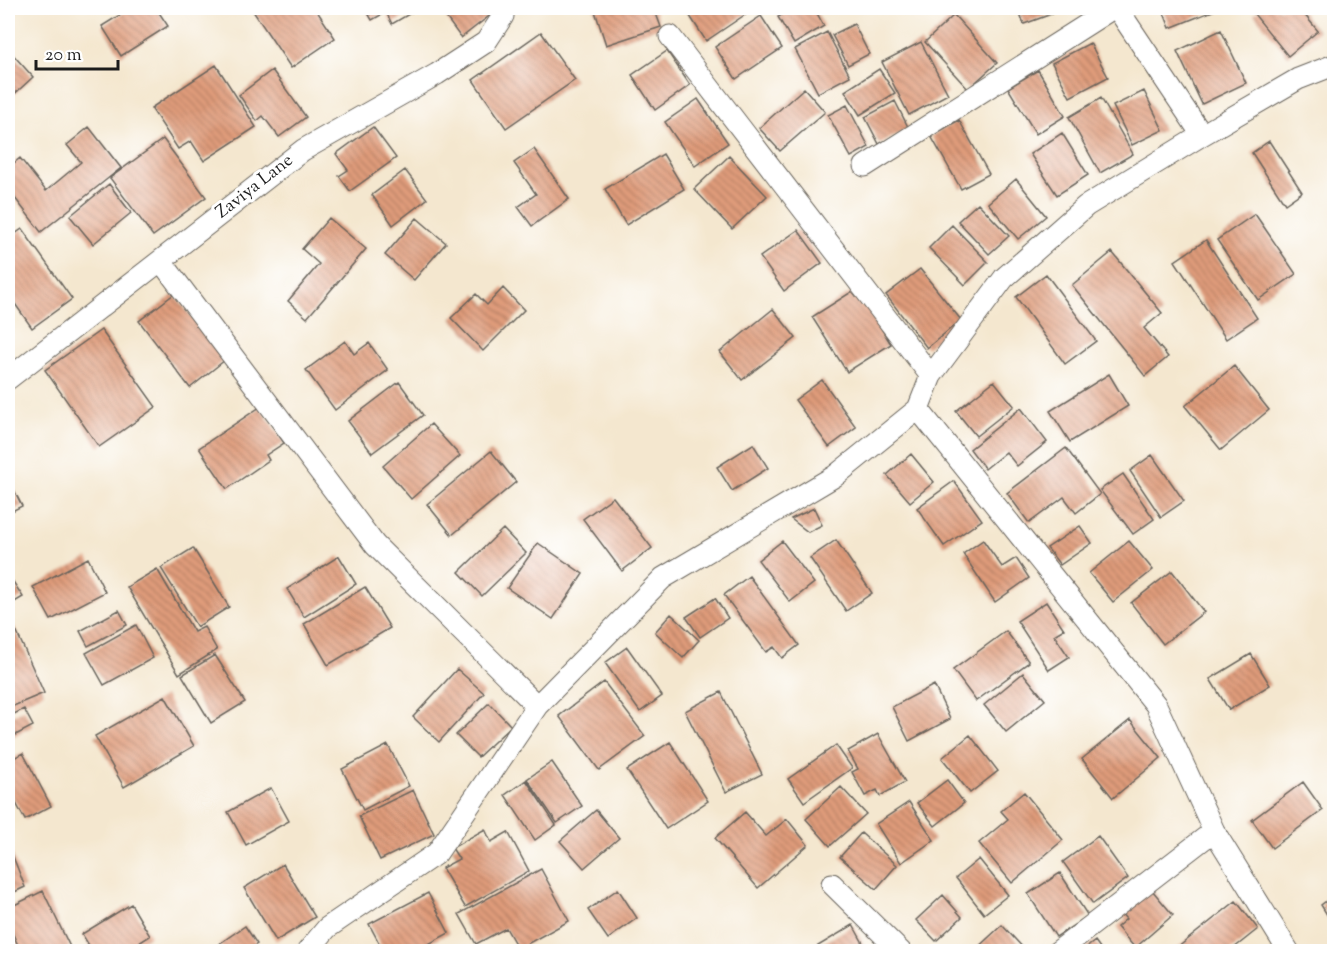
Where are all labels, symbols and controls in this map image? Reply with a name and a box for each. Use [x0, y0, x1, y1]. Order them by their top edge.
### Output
scale bar [36, 33, 118, 71]
text: 20 m [45, 43, 82, 69]
street label: Zaviya Lane [211, 149, 299, 225]

